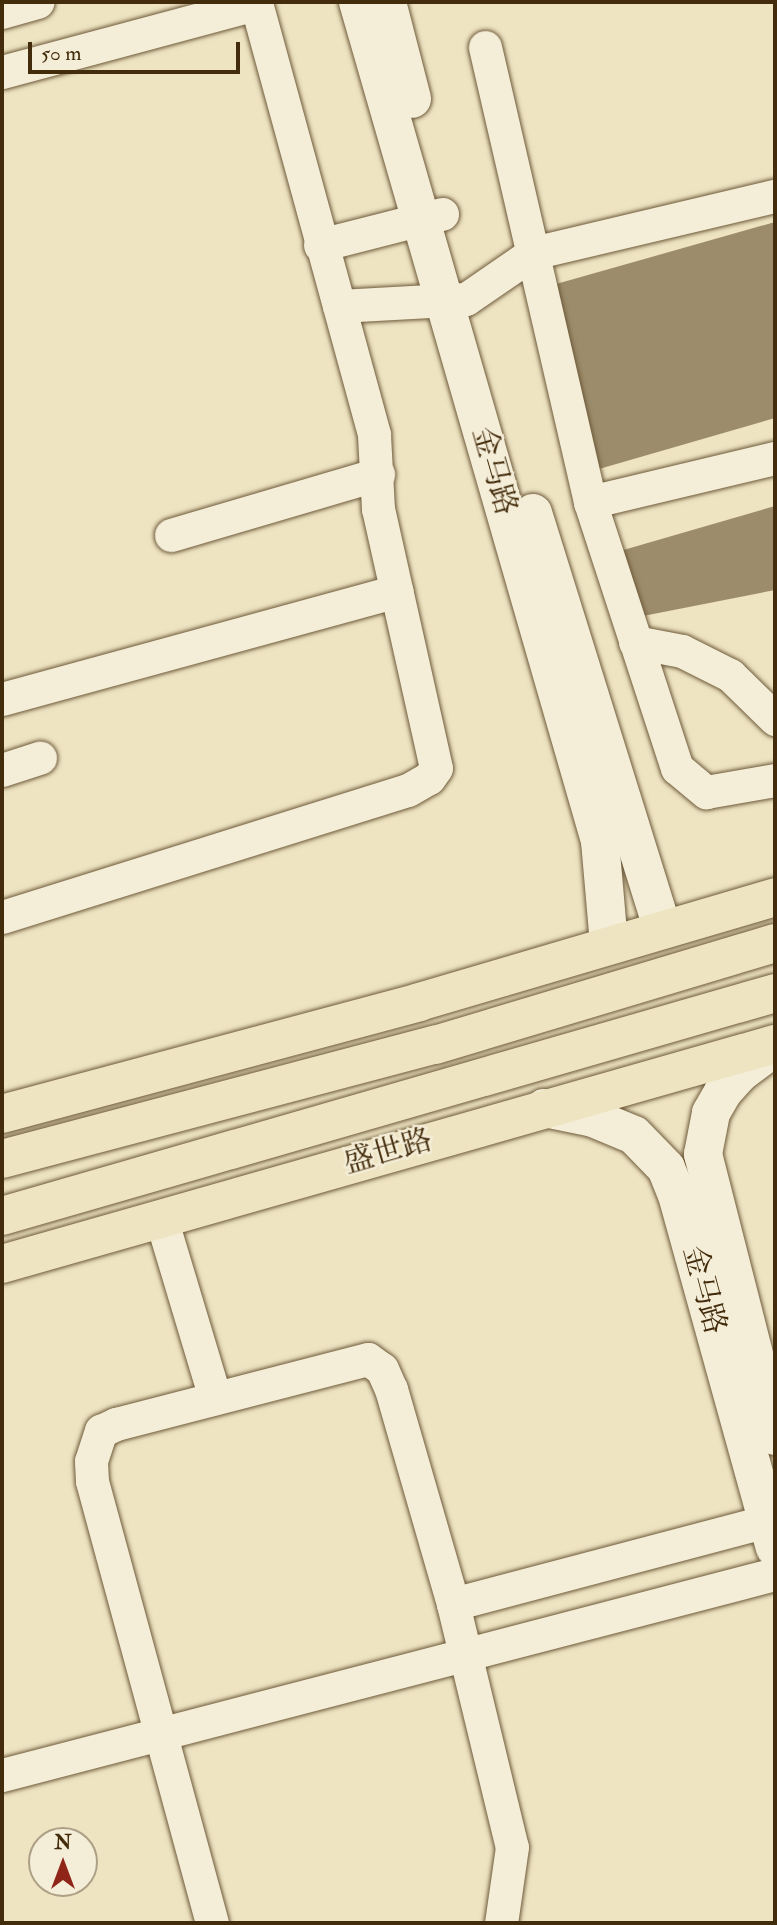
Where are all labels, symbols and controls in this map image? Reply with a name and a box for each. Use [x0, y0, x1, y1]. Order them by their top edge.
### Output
scale bar [32, 28, 243, 72]
text: 50 m [41, 40, 82, 67]
street label: 金马路 [464, 423, 524, 519]
street label: 盛世路 [340, 1122, 436, 1182]
street label: 金马路 [675, 1242, 733, 1338]
north arrow [28, 1827, 98, 1897]
text: N [54, 1831, 72, 1855]

